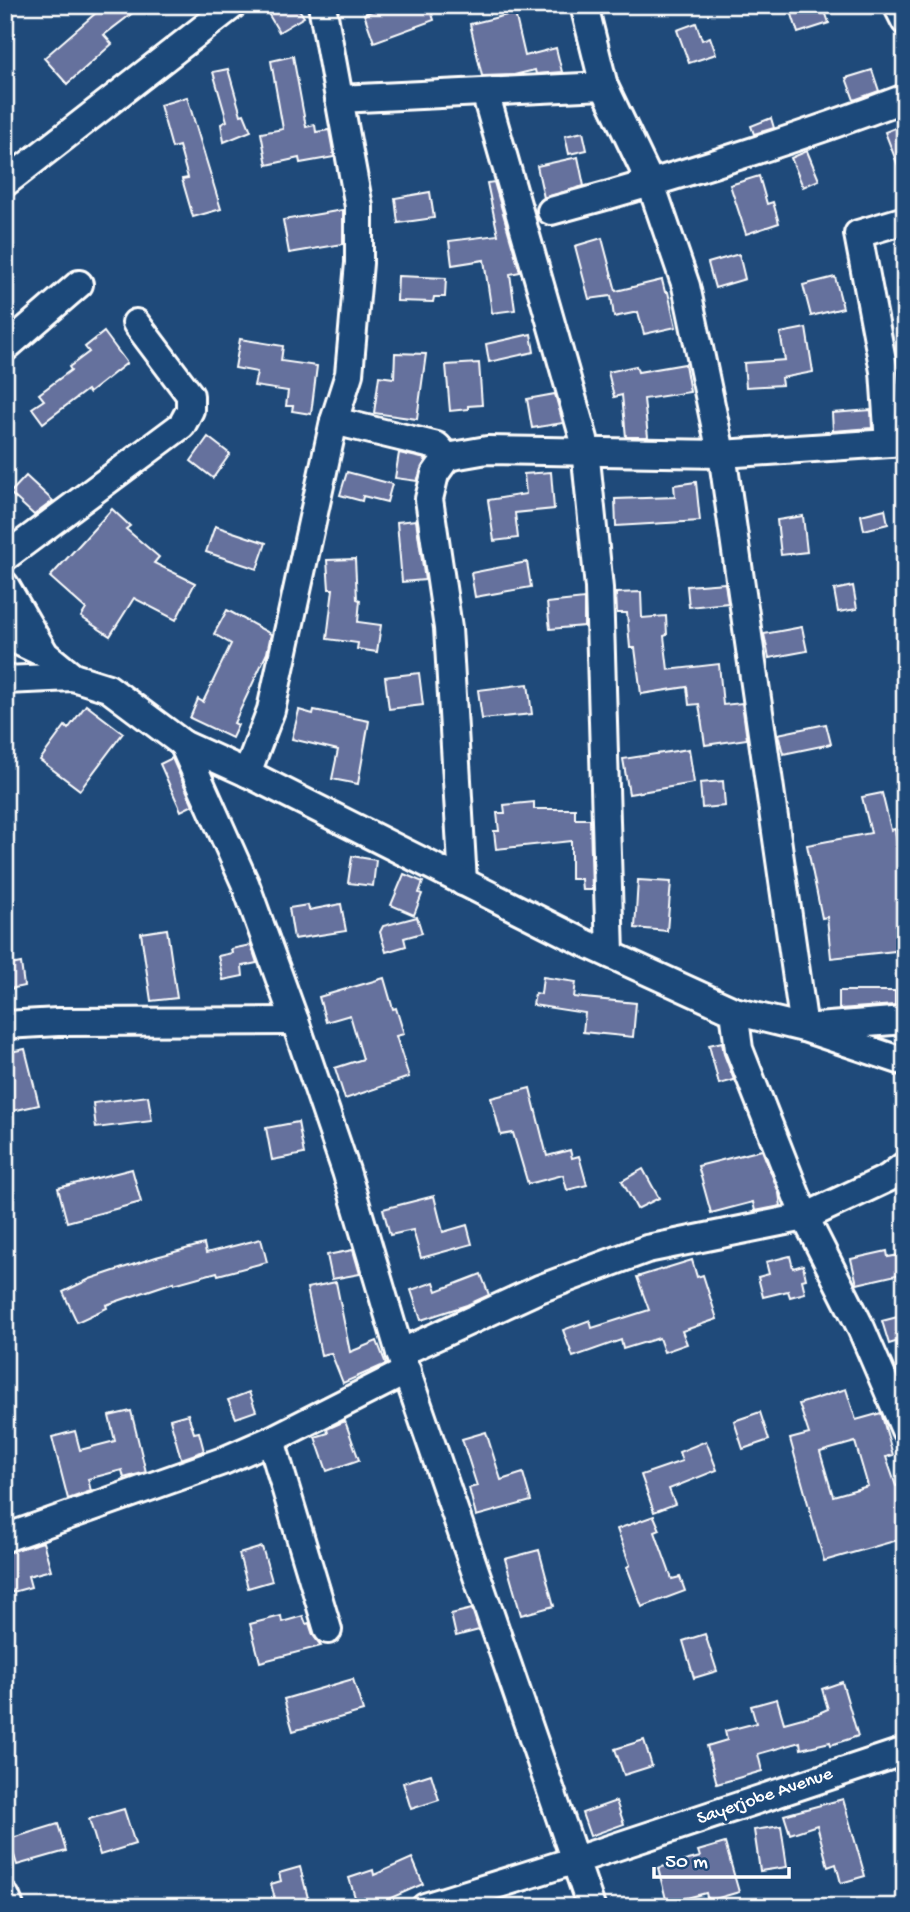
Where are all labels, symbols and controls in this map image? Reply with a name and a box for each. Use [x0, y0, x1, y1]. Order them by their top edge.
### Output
street label: Sayerjobe Avenue [694, 1763, 836, 1831]
scale bar [654, 1835, 789, 1879]
text: 50 m [665, 1851, 708, 1876]

